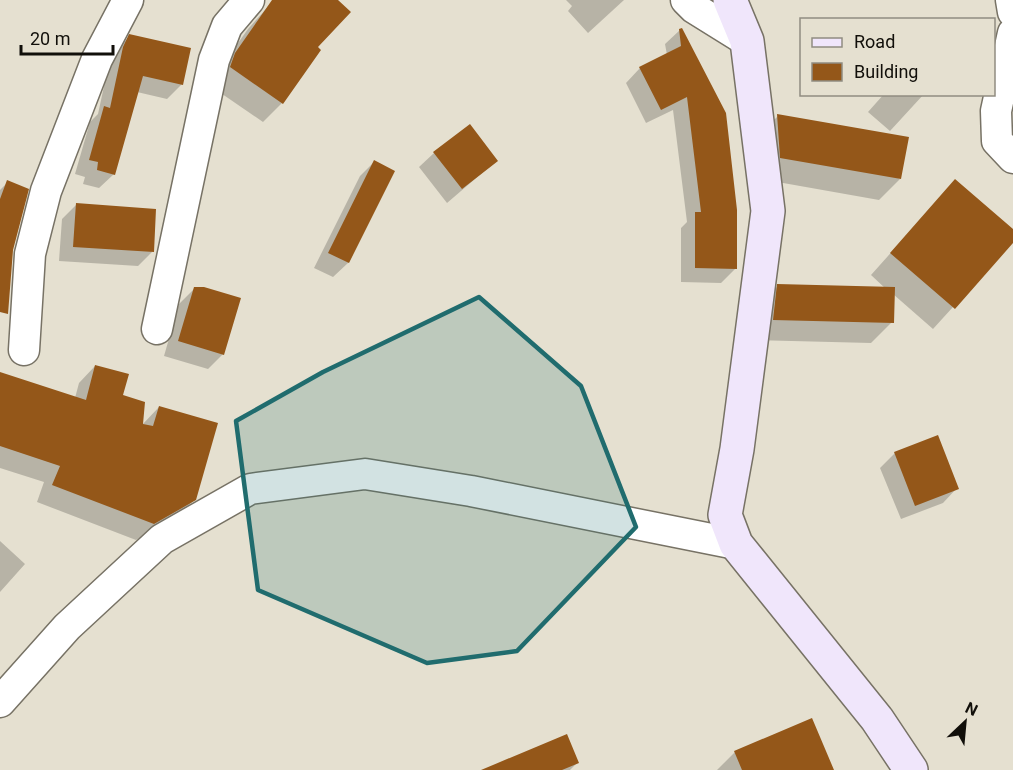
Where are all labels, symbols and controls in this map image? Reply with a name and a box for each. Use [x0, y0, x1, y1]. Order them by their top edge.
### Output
scale bar [21, 18, 112, 56]
legend [800, 18, 995, 96]
text: 20 m [30, 28, 70, 49]
text: Road [854, 31, 895, 52]
text: Building [854, 61, 918, 82]
north arrow [935, 692, 995, 752]
text: N [962, 698, 981, 720]

